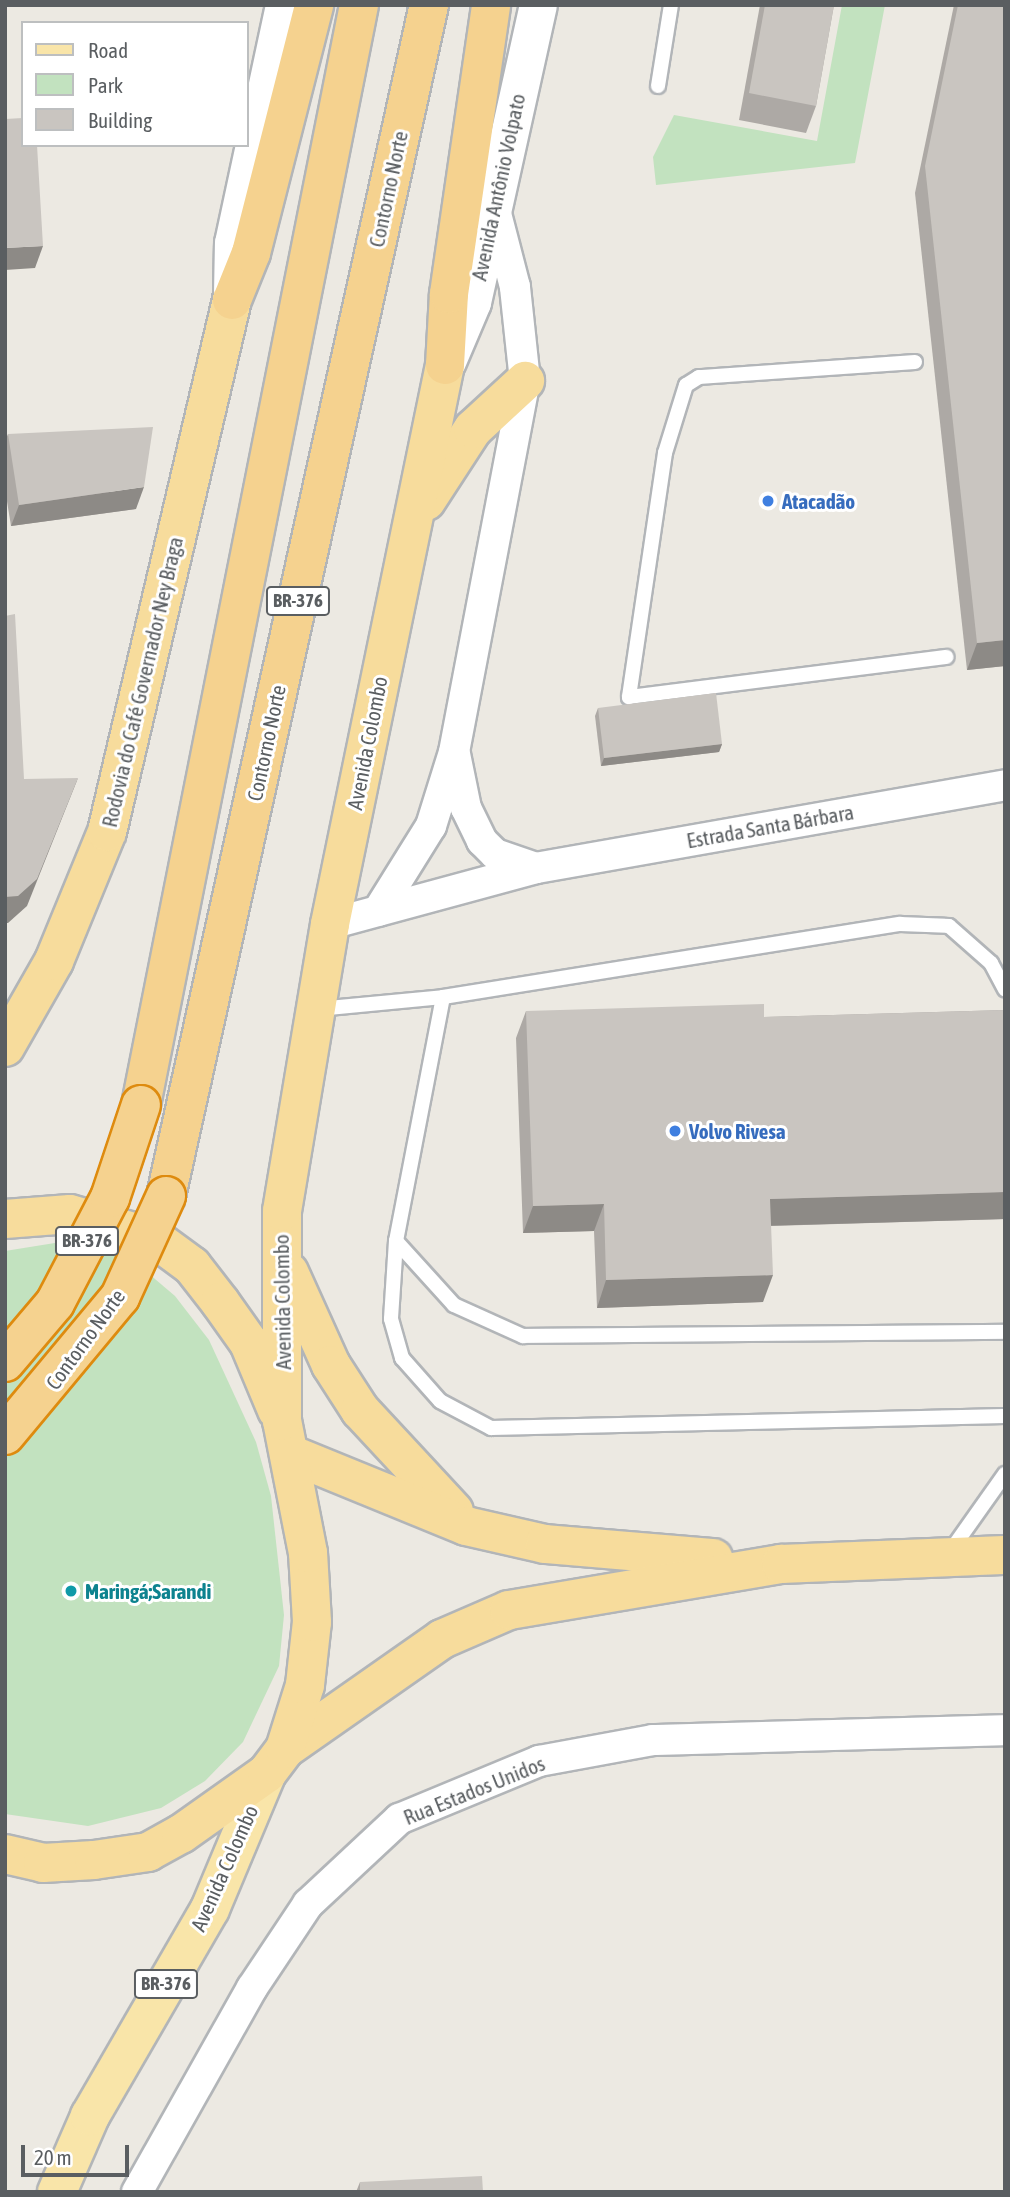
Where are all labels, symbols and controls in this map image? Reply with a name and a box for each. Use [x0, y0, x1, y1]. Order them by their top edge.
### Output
legend [21, 21, 248, 147]
text: Road [88, 38, 128, 62]
text: Park [88, 73, 123, 97]
street label: Avenida Antônio Volpato [466, 91, 530, 283]
text: Building [88, 108, 152, 132]
street label: Contorno Norte [363, 129, 413, 249]
place label: Atacadão [782, 488, 855, 514]
marker: Atacadão [760, 493, 776, 509]
street label: Rodovia do Café Governador Ney Braga [96, 534, 188, 830]
road number: BR-376 [265, 586, 331, 616]
street label: Avenida Colombo [342, 674, 392, 812]
street label: Contorno Norte [241, 683, 291, 803]
street label: Estrada Santa Bárbara [685, 799, 855, 853]
place label: Volvo Rivesa [689, 1118, 786, 1144]
marker: Volvo Rivesa [667, 1123, 683, 1139]
road number: BR-376 [54, 1226, 120, 1256]
street label: Avenida Colombo [268, 1234, 296, 1370]
street label: Contorno Norte [40, 1284, 130, 1394]
place label: Maringá;Sarandi [85, 1578, 211, 1604]
marker: Maringá;Sarandi [63, 1583, 79, 1599]
street label: Rua Estados Unidos [400, 1750, 548, 1830]
street label: Avenida Colombo [185, 1801, 263, 1935]
road number: BR-376 [133, 1968, 199, 2000]
scale bar [24, 2130, 133, 2174]
text: 20 m [34, 2145, 72, 2169]

